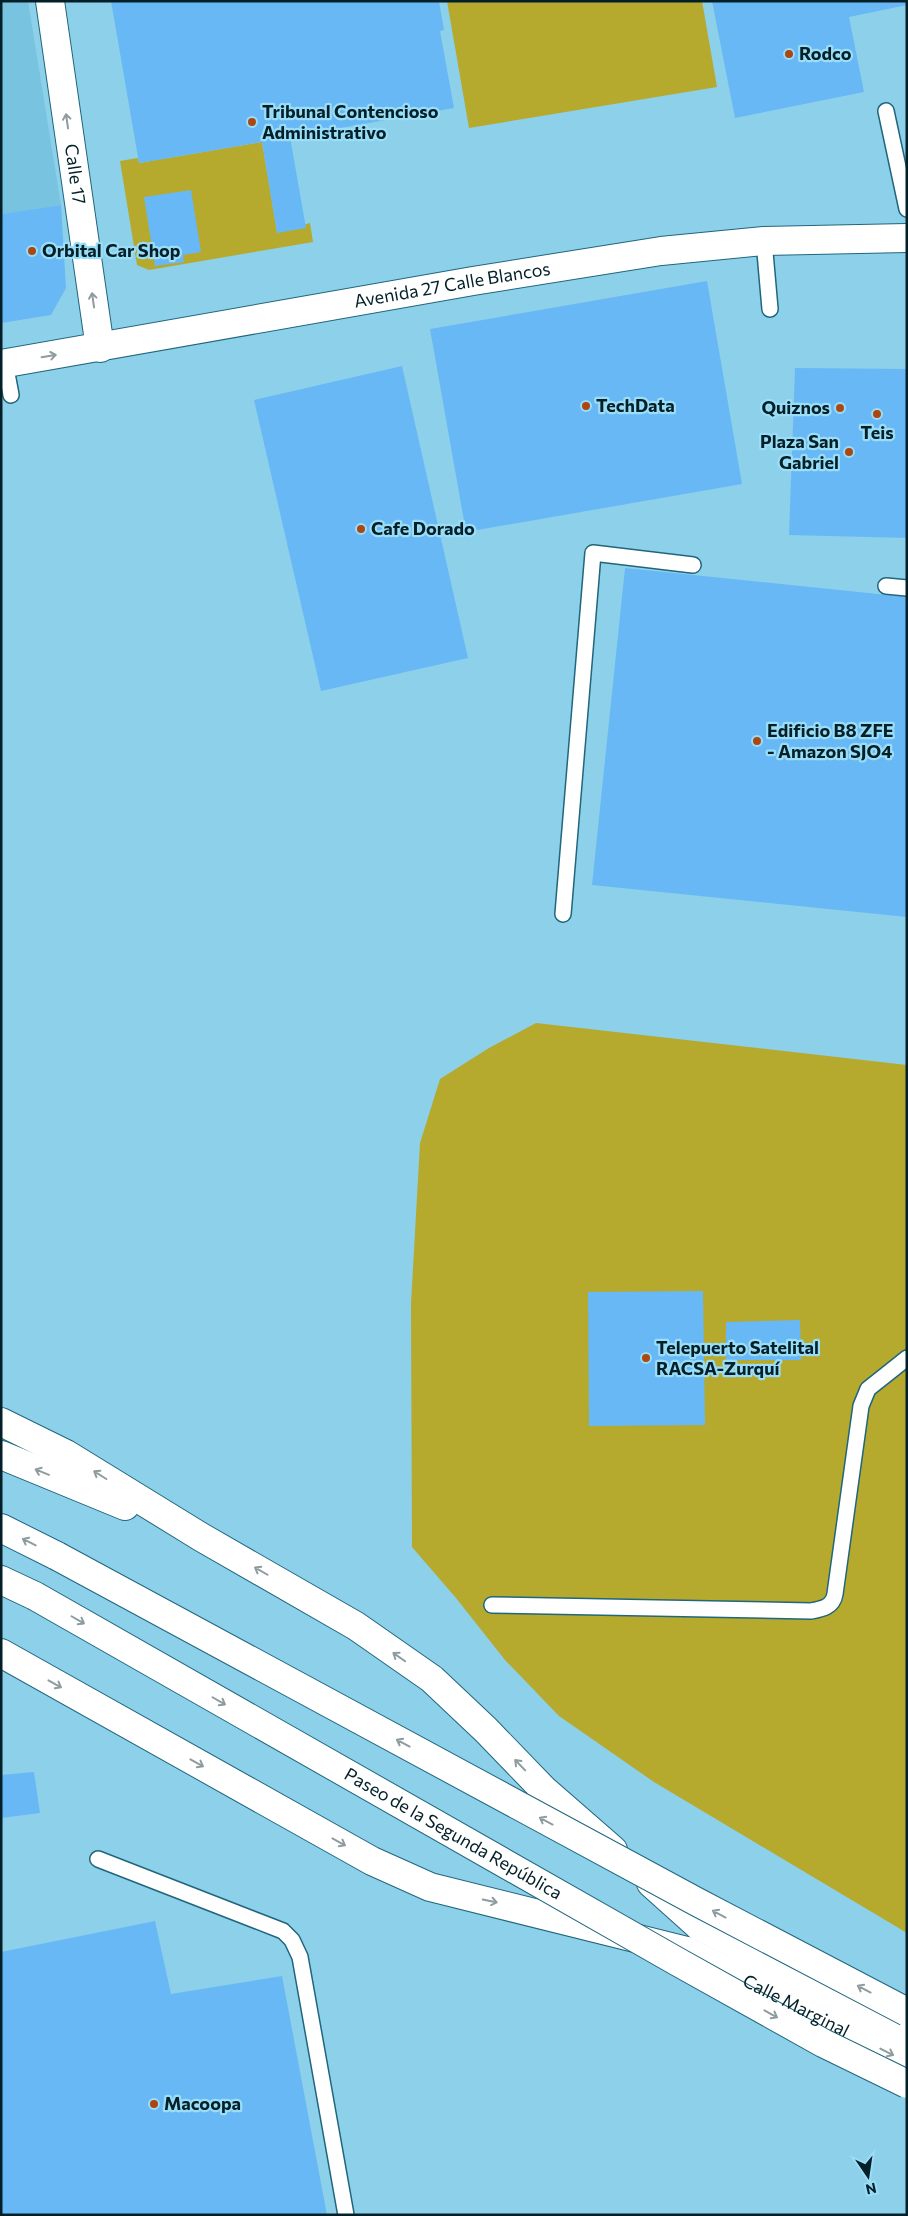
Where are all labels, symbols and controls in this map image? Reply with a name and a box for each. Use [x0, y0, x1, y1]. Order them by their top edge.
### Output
place label: Rodco [799, 42, 852, 64]
marker: Rodco [783, 48, 795, 60]
place label: Tribunal Contencioso Administrativo [262, 100, 439, 143]
one-way arrow [62, 114, 72, 130]
marker: Tribunal Contencioso Administrativo [246, 116, 258, 128]
street label: Calle 17 [61, 142, 91, 206]
place label: Orbital Car Shop [42, 239, 181, 261]
marker: Orbital Car Shop [26, 245, 38, 257]
street label: Avenida 27 Calle Blancos [352, 257, 552, 312]
one-way arrow [88, 292, 98, 308]
one-way arrow [41, 351, 57, 361]
place label: TechData [596, 394, 675, 416]
place label: Quiznos [761, 396, 830, 418]
marker: TechData [580, 400, 592, 412]
marker: Quiznos [834, 402, 846, 414]
marker: Teis [871, 408, 883, 420]
place label: Teis [860, 421, 894, 443]
place label: Plaza San Gabriel [760, 430, 839, 473]
marker: Plaza San Gabriel [843, 446, 855, 458]
place label: Cafe Dorado [371, 517, 475, 539]
marker: Cafe Dorado [355, 523, 367, 535]
place label: Edificio B8 ZFE - Amazon SJO4 [767, 719, 894, 762]
marker: Edificio B8 ZFE - Amazon SJO4 [751, 735, 763, 747]
place label: Telepuerto Satelital RACSA-Zurquí [656, 1336, 819, 1379]
marker: Telepuerto Satelital RACSA-Zurquí [640, 1352, 652, 1364]
one-way arrow [35, 1467, 50, 1476]
one-way arrow [93, 1469, 107, 1479]
one-way arrow [22, 1537, 37, 1546]
one-way arrow [254, 1566, 268, 1576]
one-way arrow [70, 1615, 85, 1625]
one-way arrow [393, 1651, 406, 1662]
one-way arrow [48, 1679, 63, 1689]
one-way arrow [211, 1696, 226, 1706]
one-way arrow [395, 1738, 410, 1748]
one-way arrow [190, 1758, 205, 1768]
one-way arrow [514, 1759, 526, 1771]
street label: Paseo de la Segunda República [341, 1762, 566, 1904]
one-way arrow [539, 1815, 553, 1825]
one-way arrow [331, 1838, 346, 1848]
one-way arrow [481, 1897, 497, 1906]
one-way arrow [712, 1909, 727, 1919]
street label: Calle Marginal [740, 1969, 853, 2041]
one-way arrow [856, 1984, 871, 1994]
one-way arrow [764, 2009, 779, 2019]
one-way arrow [879, 2047, 894, 2057]
place label: Macoopa [164, 2092, 241, 2114]
marker: Macoopa [148, 2098, 160, 2110]
north arrow [843, 2151, 893, 2201]
text: N [864, 2180, 878, 2199]

